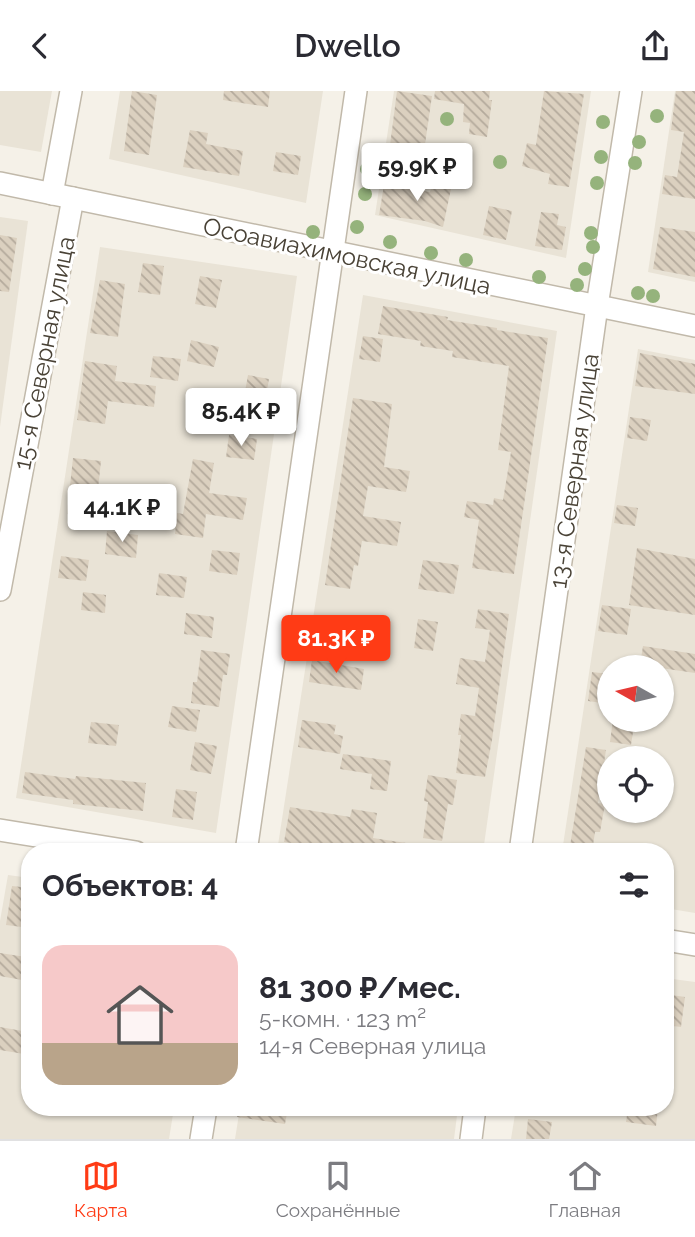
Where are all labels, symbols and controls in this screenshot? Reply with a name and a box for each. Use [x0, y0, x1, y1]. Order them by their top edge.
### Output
icon: back [21, 27, 59, 65]
text: Dwello [294, 27, 401, 64]
icon: share [636, 27, 674, 65]
pin: 59.9K ₽ [352, 143, 482, 203]
text: 59.9K ₽ [377, 152, 457, 179]
street label: Осоавиахимовская улица [200, 211, 494, 301]
street label: 15-я Северная улица [7, 234, 81, 472]
street label: 13-я Северная улица [543, 352, 605, 590]
pin: 85.4K ₽ [176, 389, 306, 448]
text: 85.4K ₽ [202, 397, 280, 424]
pin: 44.1K ₽ [57, 484, 187, 544]
text: 44.1K ₽ [84, 493, 160, 520]
pin: 81.3K ₽ [271, 615, 401, 675]
text: 81.3K ₽ [297, 624, 375, 651]
north arrow [597, 655, 674, 731]
map controls [597, 655, 674, 823]
button: locate [597, 746, 674, 823]
icon: filters [615, 866, 653, 904]
text: Объектов: 4 [42, 868, 218, 903]
text: 81 300 ₽/мес. [259, 970, 461, 1005]
icon: home [98, 973, 182, 1057]
text: 5-комн. · 123 m² [259, 1005, 426, 1032]
text: 14-я Северная улица [259, 1032, 486, 1059]
tab: Карта [74, 1157, 128, 1221]
tab: Сохранённые [276, 1157, 400, 1221]
tab: Главная [548, 1157, 621, 1221]

